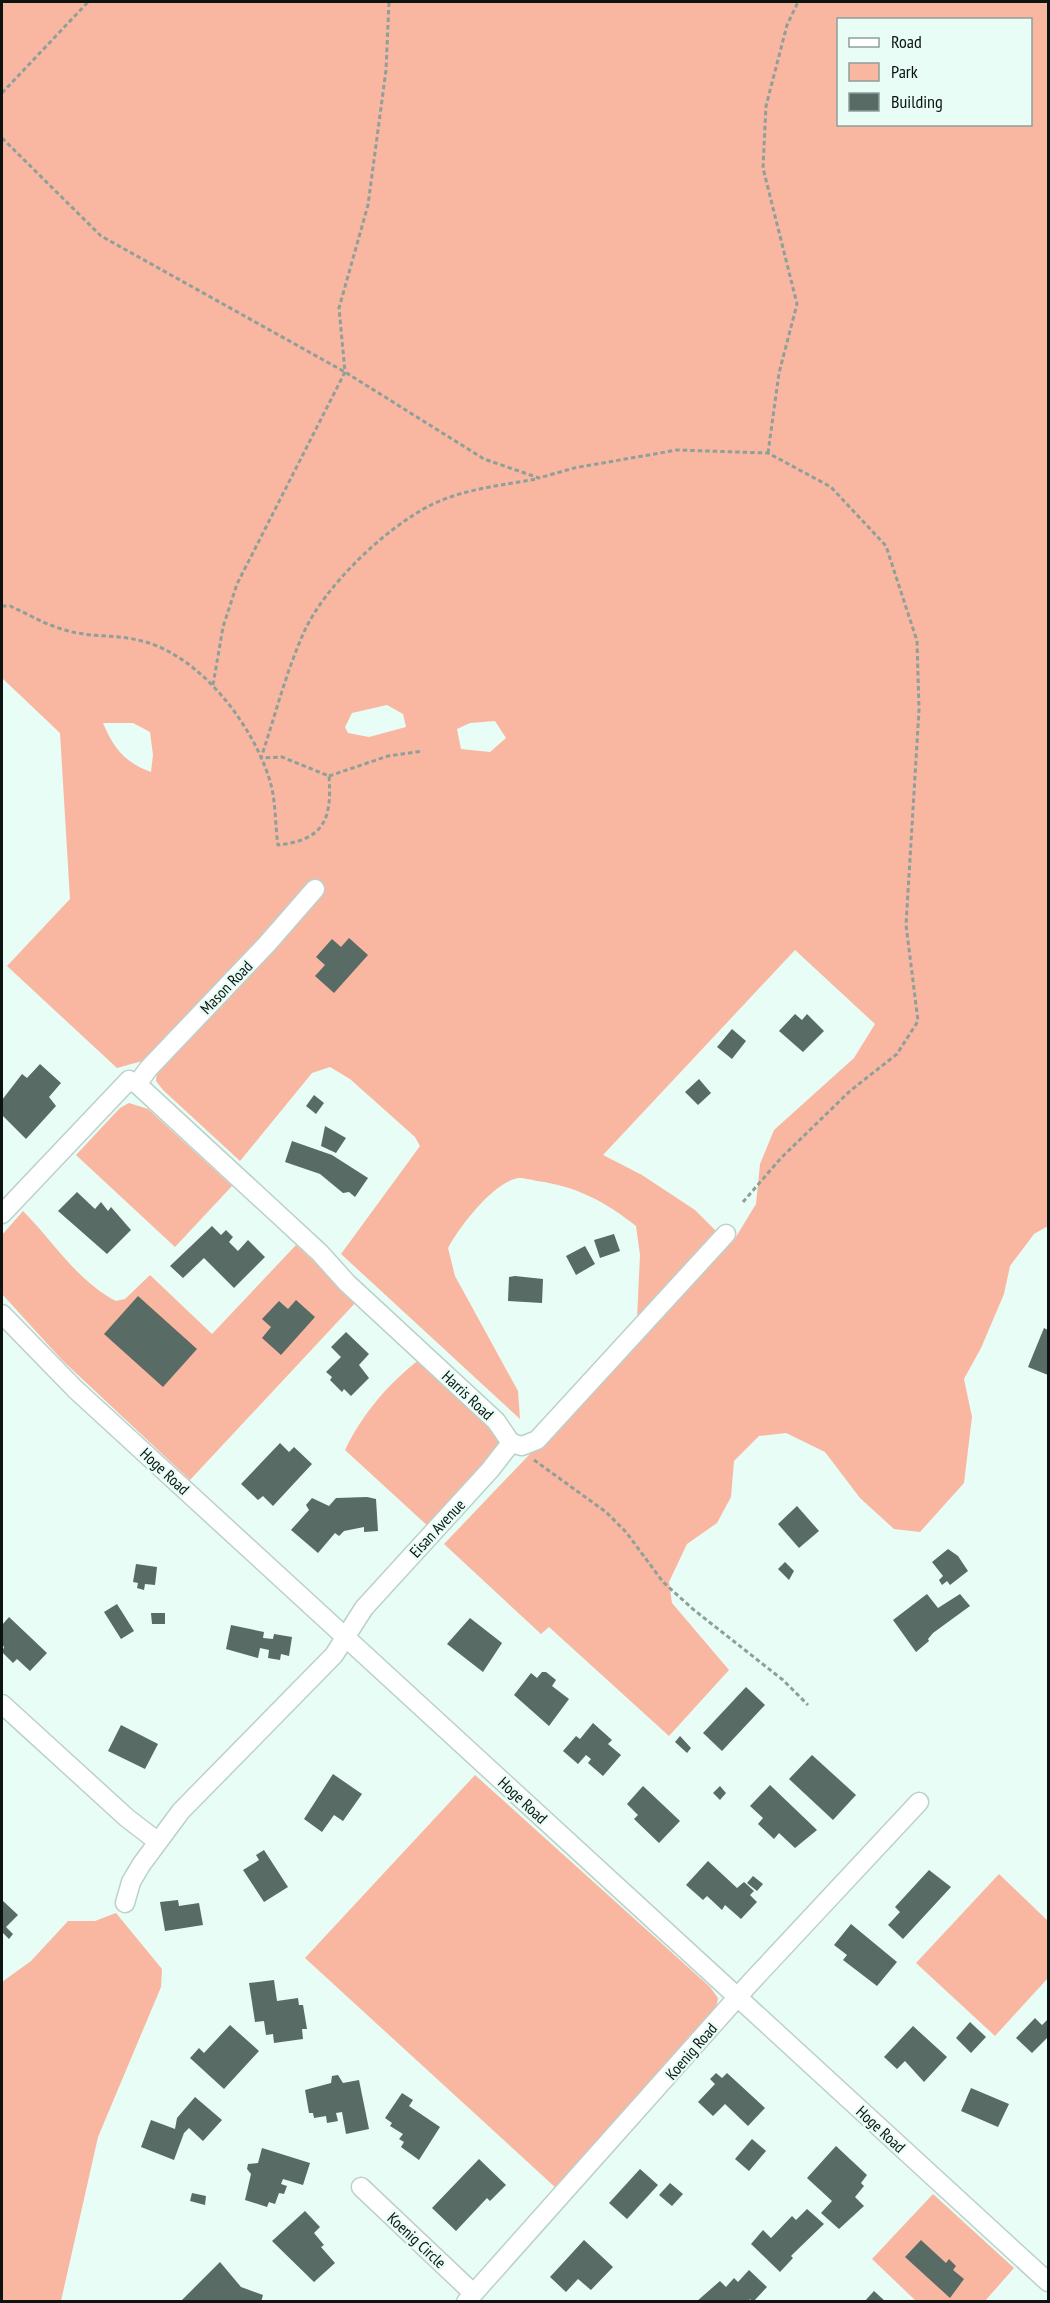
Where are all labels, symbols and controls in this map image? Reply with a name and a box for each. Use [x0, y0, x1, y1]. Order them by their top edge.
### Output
legend [837, 18, 1032, 126]
text: Road [891, 30, 922, 53]
text: Park [891, 60, 918, 83]
text: Building [891, 90, 943, 113]
street label: Mason Road [196, 956, 256, 1018]
street label: Harris Road [438, 1366, 498, 1424]
street label: Hoge Road [136, 1443, 194, 1499]
street label: Eisan Avenue [405, 1495, 469, 1561]
street label: Hoge Road [494, 1772, 552, 1828]
street label: Koenig Road [661, 2018, 721, 2084]
street label: Hoge Road [852, 2101, 910, 2157]
street label: Koenig Circle [384, 2208, 450, 2272]

